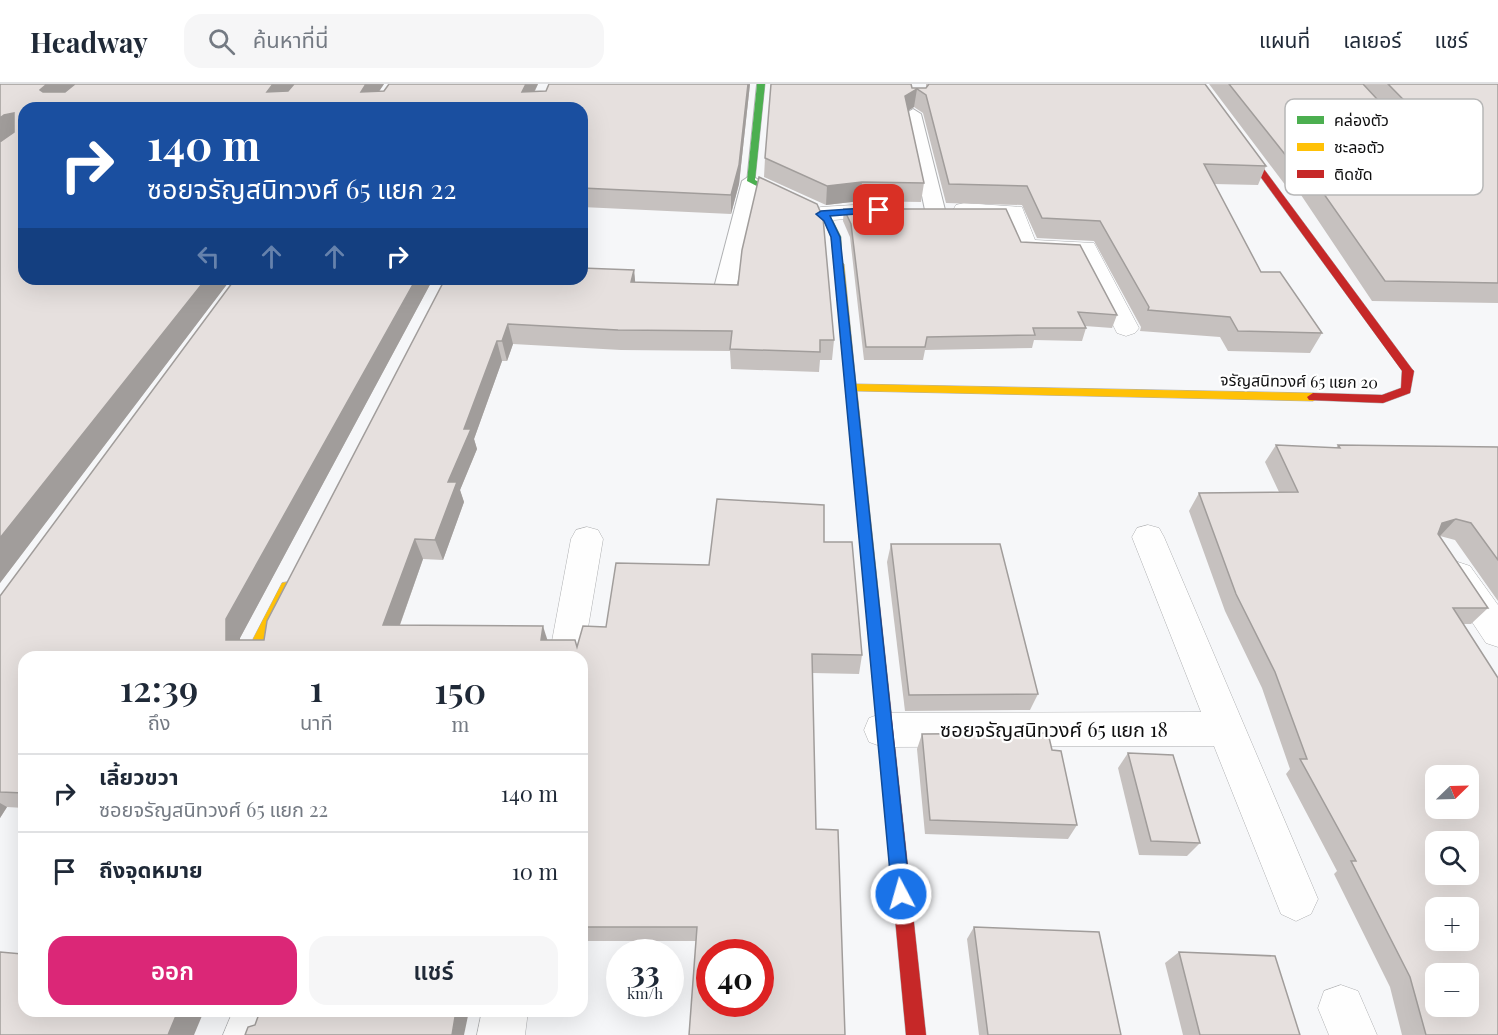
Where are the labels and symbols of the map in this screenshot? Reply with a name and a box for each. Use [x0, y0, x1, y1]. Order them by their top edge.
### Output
legend [1285, 99, 1483, 195]
text: คล่องตัว [1334, 109, 1389, 130]
text: ชะลอตัว [1334, 136, 1385, 157]
text: ติดขัด [1334, 163, 1373, 184]
pin [853, 184, 904, 235]
street label: จรัญสนิทวงศ์ 65 แยก 20 [1220, 369, 1378, 392]
street label: ซอยจรัญสนิทวงศ์ 65 แยก 18 [940, 715, 1168, 742]
north arrow [1425, 765, 1479, 819]
position arrow [869, 862, 933, 926]
speed limit sign: 40 [696, 939, 774, 1017]

